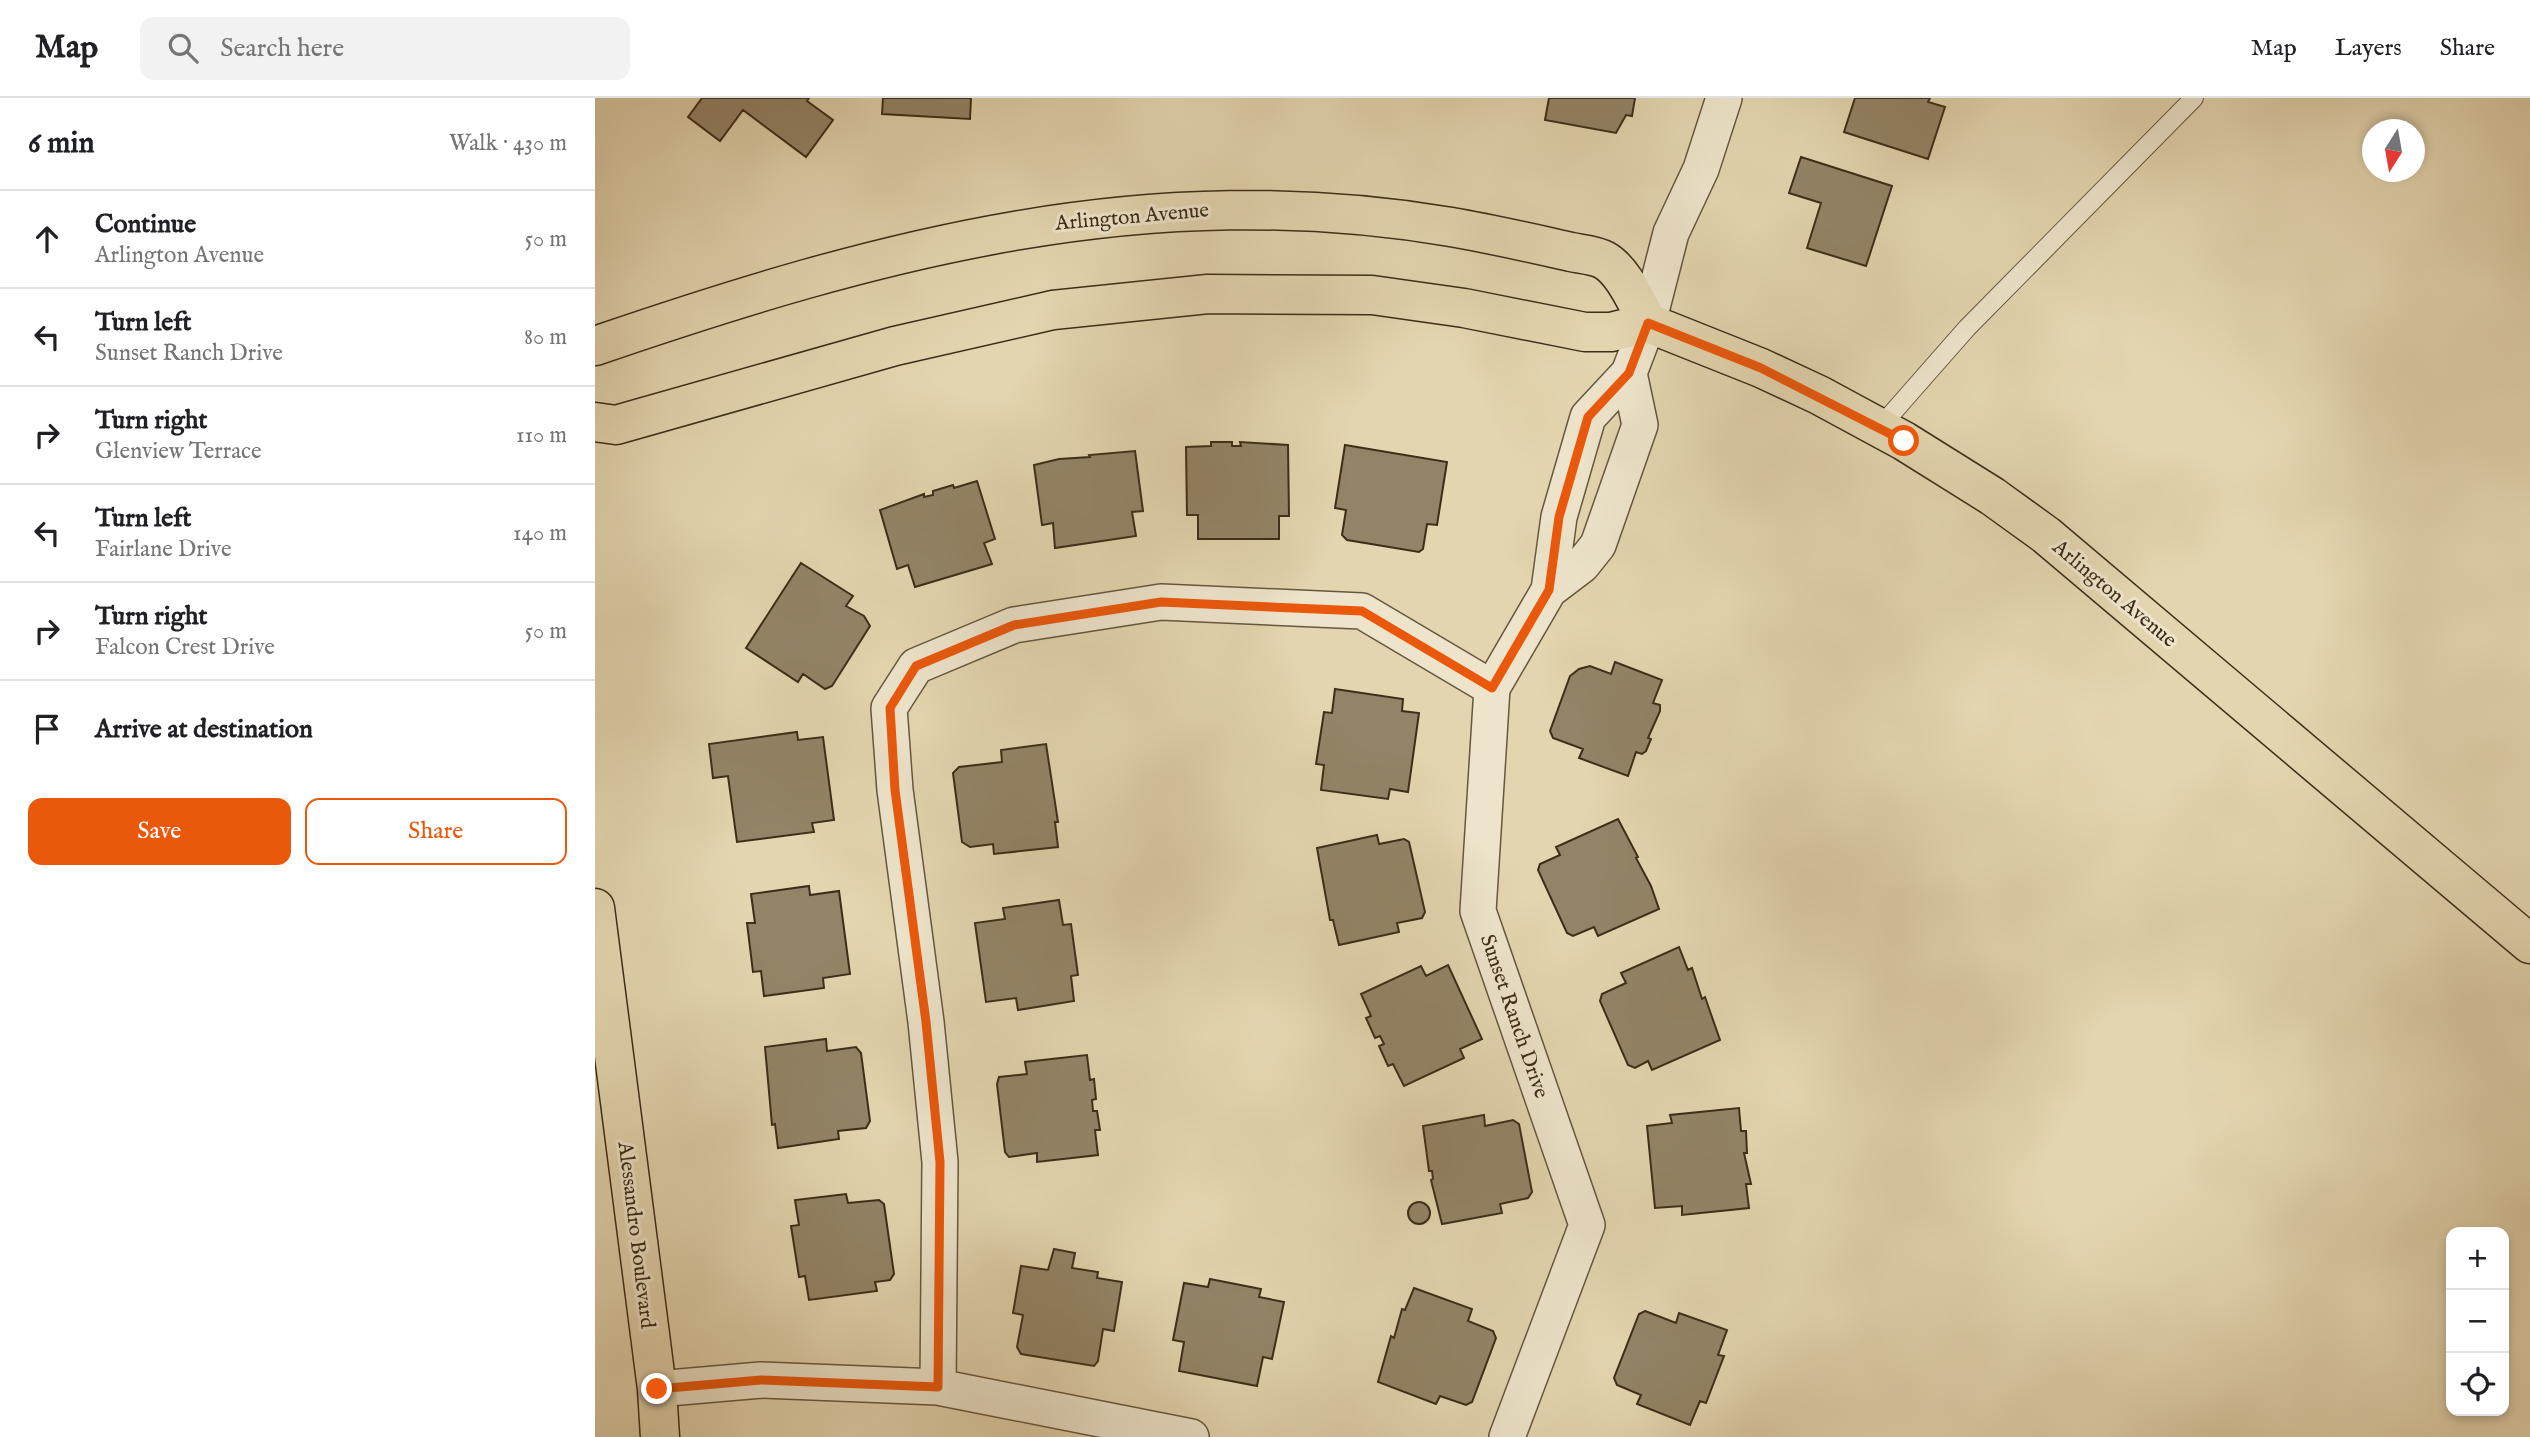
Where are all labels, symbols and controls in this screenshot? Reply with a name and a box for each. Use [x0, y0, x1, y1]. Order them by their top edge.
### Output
search box [140, 17, 630, 80]
text: Map [35, 27, 98, 69]
icon: search [164, 29, 202, 67]
text: Search here [220, 32, 344, 65]
text: Map [2251, 33, 2297, 64]
text: Layers [2335, 33, 2402, 64]
text: Share [2440, 33, 2495, 64]
north arrow [2362, 119, 2425, 182]
text: 6 min [28, 125, 94, 163]
text: Walk · 430 m [449, 129, 567, 158]
street label: Arlington Avenue [1053, 197, 1210, 238]
text: Continue [95, 208, 196, 241]
icon: ahead [28, 220, 66, 258]
text: 50 m [525, 225, 567, 254]
text: Arlington Avenue [95, 241, 264, 270]
text: Turn left [95, 306, 192, 339]
icon: left [28, 318, 66, 356]
text: 80 m [524, 323, 567, 352]
text: Sunset Ranch Drive [95, 339, 283, 368]
text: Turn right [95, 404, 208, 437]
icon: right [28, 416, 66, 454]
text: 110 m [516, 421, 567, 450]
route start [1888, 425, 1919, 456]
text: Glenview Terrace [95, 437, 262, 466]
text: Turn left [95, 502, 192, 535]
icon: left [28, 514, 66, 552]
text: 140 m [513, 519, 567, 548]
street label: Arlington Avenue [2046, 534, 2182, 654]
text: Fairlane Drive [95, 535, 231, 564]
text: Turn right [95, 600, 208, 633]
icon: right [28, 612, 66, 650]
text: 50 m [525, 617, 567, 646]
text: Falcon Crest Drive [95, 633, 275, 662]
icon: arrive [28, 710, 66, 748]
text: Arrive at destination [95, 713, 313, 746]
button: Save [28, 798, 291, 865]
button: Share [305, 798, 567, 865]
street label: Sunset Ranch Drive [1473, 931, 1554, 1102]
street label: Alessandro Boulevard [611, 1139, 660, 1331]
map controls [2446, 1227, 2509, 1416]
button: + [2446, 1227, 2509, 1290]
button: − [2446, 1290, 2509, 1353]
button: locate [2446, 1353, 2509, 1416]
route end [641, 1373, 672, 1404]

